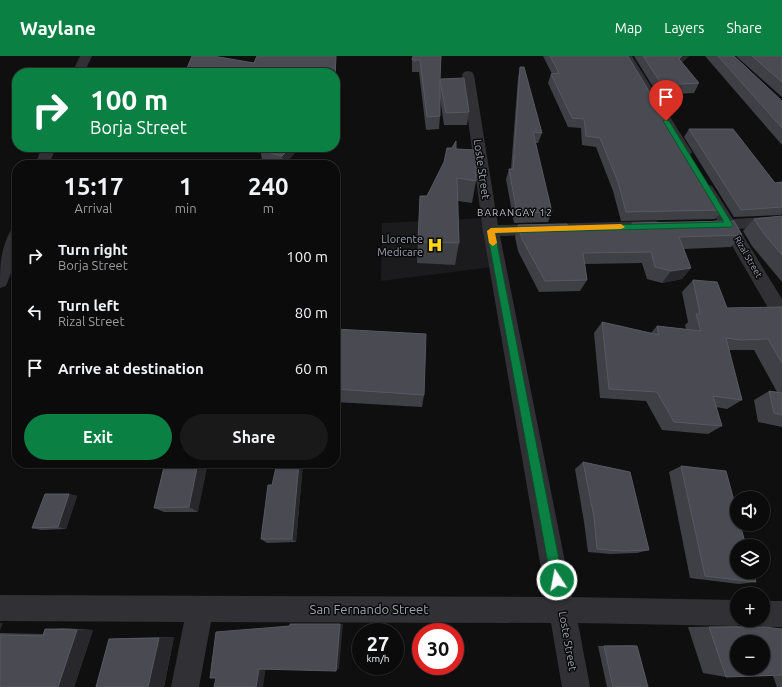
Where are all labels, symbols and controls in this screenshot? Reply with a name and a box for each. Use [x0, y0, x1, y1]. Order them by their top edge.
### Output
text: Waylane [20, 17, 96, 39]
text: Map [615, 20, 642, 36]
text: Layers [664, 20, 704, 36]
text: Share [726, 20, 762, 36]
pin [649, 80, 683, 121]
icon: right [24, 84, 76, 136]
text: 100 m [90, 84, 168, 115]
icon: arrive [655, 86, 677, 108]
text: Borja Street [90, 117, 187, 137]
street label: Loste Street [472, 138, 492, 200]
text: 15:17 [63, 173, 123, 200]
text: 1 [179, 173, 192, 200]
text: 240 [248, 173, 289, 200]
text: Arrival [74, 201, 112, 215]
text: min [175, 201, 197, 215]
text: m [263, 201, 274, 215]
district label: BARANGAY 12 [477, 207, 553, 218]
place label: Llorente Medicare [377, 233, 423, 258]
street label: Rizal Street [732, 235, 764, 280]
hospital icon: Llorente Medicare [426, 236, 444, 254]
text: Turn right [58, 241, 128, 258]
icon: right [24, 245, 46, 267]
text: 100 m [286, 248, 328, 265]
text: Borja Street [58, 258, 128, 272]
text: Turn left [58, 297, 119, 314]
icon: left [24, 301, 46, 323]
text: 80 m [295, 304, 328, 321]
text: Rizal Street [58, 314, 125, 328]
icon: arrive [24, 357, 46, 379]
text: Arrive at destination [58, 360, 204, 377]
text: 60 m [295, 360, 328, 377]
button: Exit [24, 414, 172, 460]
button: Share [180, 414, 328, 460]
map controls [730, 491, 770, 675]
button: sound [730, 491, 770, 531]
button: layers [730, 539, 770, 579]
position arrow [536, 559, 578, 601]
button: + [730, 587, 770, 627]
street label: San Fernando Street [310, 602, 428, 616]
street label: Loste Street [557, 610, 579, 672]
speed limit sign: 30 [412, 623, 464, 675]
text: 27 [367, 632, 389, 655]
button: − [730, 635, 770, 675]
text: km/h [366, 653, 390, 664]

